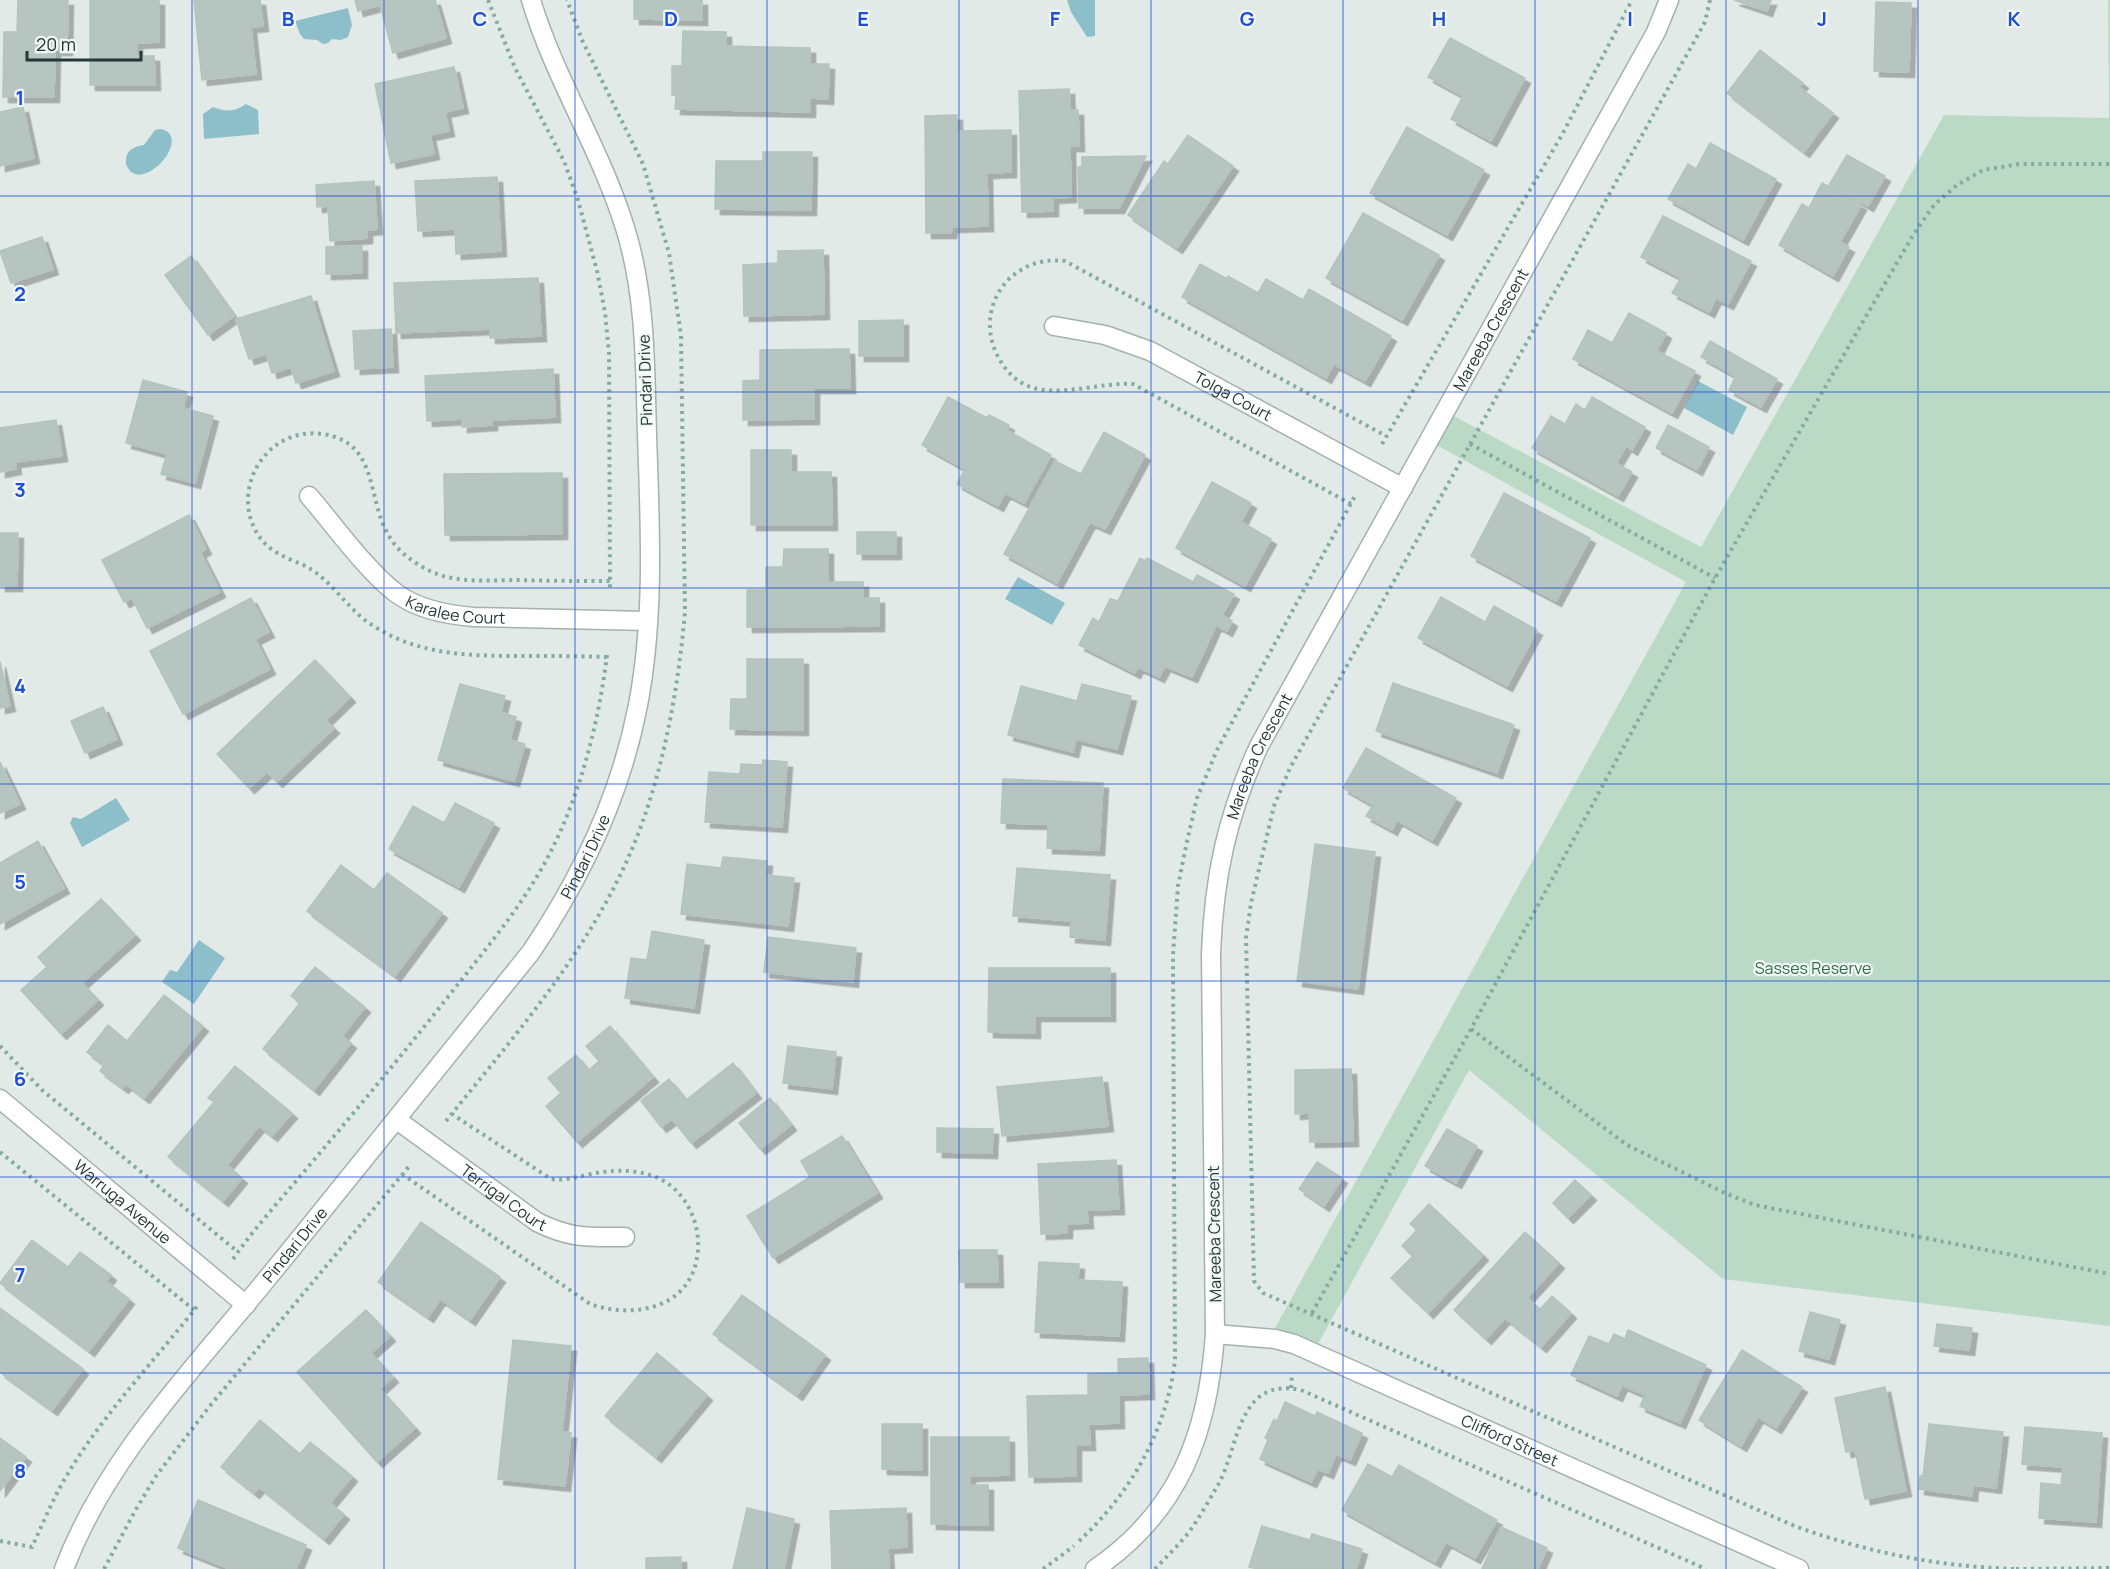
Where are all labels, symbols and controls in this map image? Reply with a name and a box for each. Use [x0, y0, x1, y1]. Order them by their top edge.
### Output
text: B [282, 5, 295, 32]
text: C [473, 5, 487, 32]
text: D [664, 5, 678, 32]
text: E [857, 5, 869, 32]
text: F [1050, 5, 1061, 32]
text: G [1240, 5, 1255, 32]
text: H [1432, 5, 1446, 32]
text: I [1627, 5, 1633, 32]
text: J [1817, 5, 1827, 32]
text: K [2008, 5, 2021, 32]
scale bar [27, 24, 141, 62]
text: 20 m [36, 32, 76, 56]
text: 1 [16, 84, 24, 111]
street label: Mareeba Crescent [1448, 264, 1533, 395]
text: 2 [14, 280, 26, 307]
street label: Pindari Drive [632, 334, 658, 426]
street label: Tolga Court [1190, 366, 1276, 426]
text: 3 [14, 476, 26, 503]
street label: Karalee Court [402, 590, 506, 629]
text: 4 [14, 672, 26, 699]
street label: Mareeba Crescent [1221, 689, 1297, 822]
street label: Pindari Drive [555, 811, 615, 903]
text: 5 [14, 868, 26, 895]
park label: Sasses Reserve [1755, 957, 1871, 979]
text: 6 [14, 1065, 26, 1092]
street label: Warruga Avenue [69, 1155, 176, 1249]
street label: Terrigal Court [456, 1159, 550, 1236]
street label: Mareeba Crescent [1202, 1165, 1226, 1303]
street label: Pindari Drive [257, 1202, 332, 1287]
text: 7 [15, 1261, 25, 1288]
street label: Clifford Street [1458, 1409, 1562, 1471]
text: 8 [14, 1457, 26, 1484]

